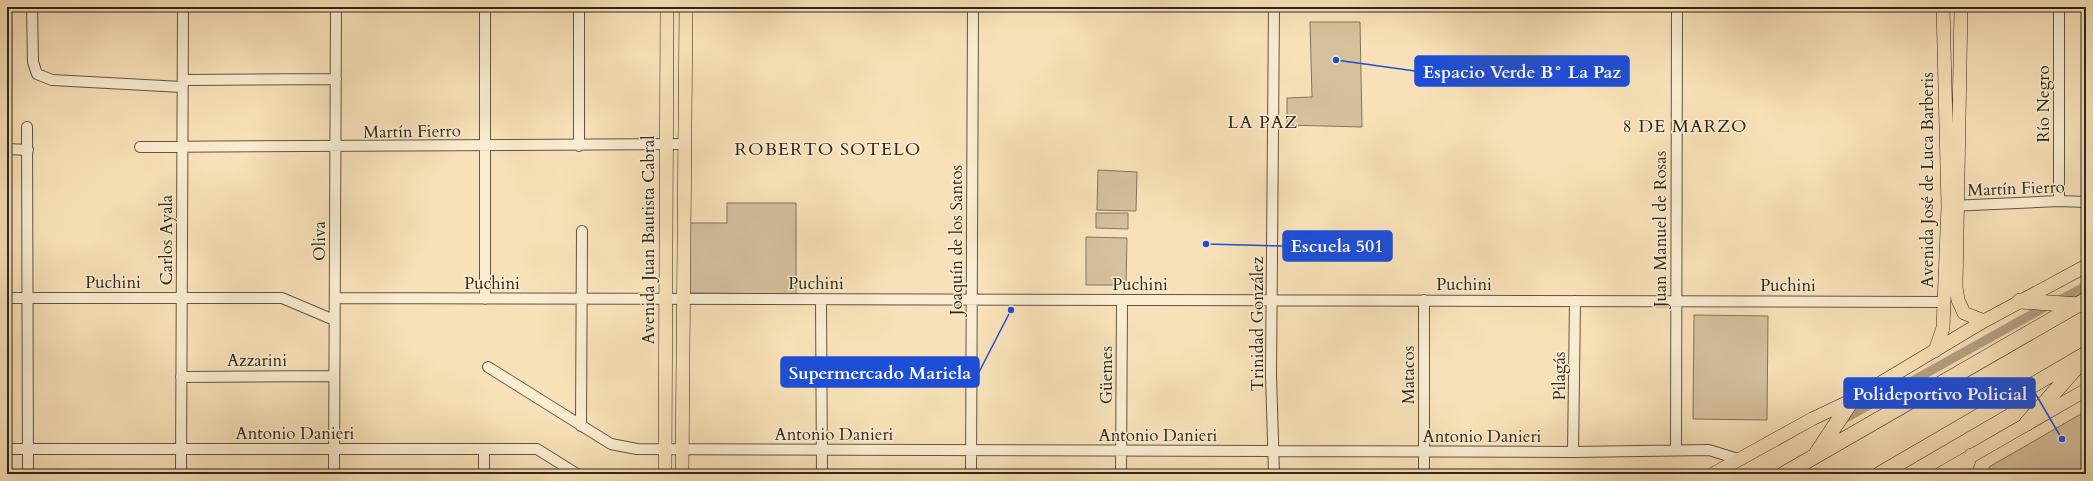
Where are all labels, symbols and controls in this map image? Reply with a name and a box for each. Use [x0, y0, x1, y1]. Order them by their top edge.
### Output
callout: Espacio Verde B° La Paz [1415, 56, 1629, 86]
text: Espacio Verde B° La Paz [1423, 60, 1621, 85]
street label: Río Negro [2032, 65, 2055, 143]
street label: Avenida José de Luca Barberis [1916, 72, 1939, 288]
district label: LA PAZ [1228, 110, 1298, 135]
district label: 8 DE MARZO [1622, 114, 1748, 139]
street label: Martín Fierro [363, 119, 461, 144]
street label: Avenida Juan Bautista Cabral [637, 135, 660, 345]
district label: ROBERTO SOTELO [735, 137, 921, 162]
street label: Juan Manuel de Rosas [1649, 150, 1672, 310]
street label: Joaquín de los Santos [945, 164, 968, 318]
street label: Martín Fierro [1967, 175, 2065, 202]
street label: Carlos Ayala [155, 194, 178, 285]
street label: Oliva [308, 220, 331, 261]
callout: Escuela 501 [1283, 231, 1392, 261]
text: Escuela 501 [1291, 234, 1384, 259]
street label: Trinidad González [1246, 256, 1269, 391]
street label: Puchini [85, 271, 141, 294]
street label: Puchini [464, 272, 520, 295]
street label: Puchini [788, 272, 844, 295]
street label: Puchini [1112, 273, 1168, 296]
street label: Puchini [1436, 273, 1492, 296]
street label: Puchini [1760, 274, 1816, 297]
street label: Matacos [1397, 345, 1420, 404]
street label: Güemes [1095, 346, 1118, 404]
street label: Azzarini [227, 349, 287, 372]
street label: Pilagás [1548, 351, 1571, 401]
callout: Supermercado Mariela [781, 357, 979, 387]
text: Supermercado Mariela [789, 361, 971, 386]
callout: Polideportivo Policial [1844, 378, 2035, 408]
text: Polideportivo Policial [1853, 382, 2027, 407]
street label: Antonio Danieri [236, 422, 355, 445]
street label: Antonio Danieri [775, 423, 894, 446]
street label: Antonio Danieri [1099, 424, 1218, 447]
street label: Antonio Danieri [1423, 425, 1542, 448]

